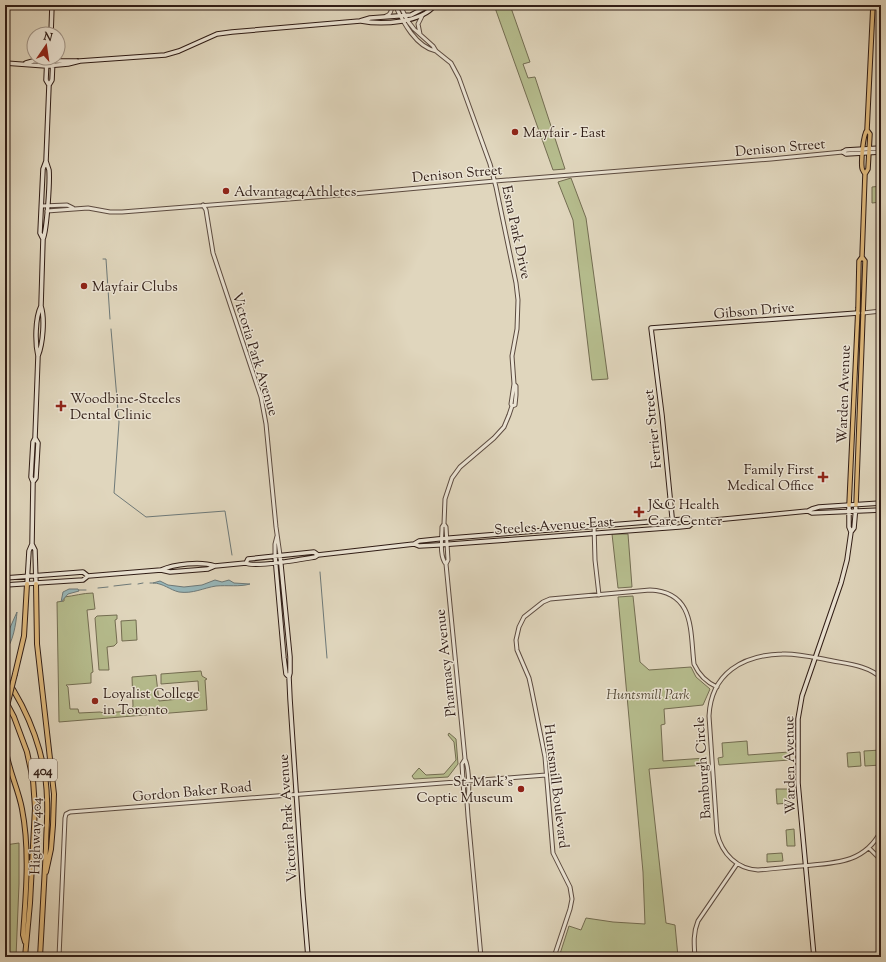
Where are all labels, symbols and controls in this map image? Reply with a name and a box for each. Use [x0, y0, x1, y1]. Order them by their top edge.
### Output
north arrow [26, 26, 66, 66]
text: N [41, 28, 54, 46]
place label: Mayfair - East [523, 124, 606, 144]
marker: Mayfair - East [510, 127, 520, 137]
street label: Denison Street [734, 135, 826, 163]
street label: Denison Street [411, 161, 503, 189]
place label: Advantage4Athletes [234, 183, 356, 203]
street label: Esna Park Drive [495, 184, 535, 281]
marker: Advantage4Athletes [221, 186, 231, 196]
place label: Mayfair Clubs [92, 278, 178, 298]
marker: Mayfair Clubs [79, 281, 89, 291]
street label: Victoria Park Avenue [226, 290, 282, 419]
street label: Gibson Drive [713, 298, 795, 325]
street label: Warden Avenue [833, 344, 857, 444]
street label: Ferrier Street [640, 388, 668, 469]
place label: Woodbine-Steeles Dental Clinic [70, 390, 180, 426]
marker: Woodbine-Steeles Dental Clinic [55, 400, 67, 412]
place label: Family First Medical Office [727, 461, 814, 497]
marker: Family First Medical Office [817, 471, 829, 483]
place label: J&C Health Care Center [647, 496, 723, 532]
marker: J&C Health Care Center [633, 506, 645, 518]
street label: Steeles Avenue East [494, 513, 615, 541]
street label: Pharmacy Avenue [431, 608, 463, 718]
place label: Loyalist College in Toronto [103, 685, 199, 721]
park label: Huntsmill Park [606, 686, 690, 706]
marker: Loyalist College in Toronto [90, 696, 100, 706]
street label: Bamburgh Circle [690, 716, 718, 820]
street label: Warden Avenue [780, 716, 802, 814]
street label: Huntsmill Boulevard [537, 723, 573, 850]
street label: Victoria Park Avenue [275, 753, 303, 883]
road number: 404 [29, 759, 57, 781]
place label: St. Mark's Coptic Museum [416, 773, 513, 809]
street label: Gordon Baker Road [132, 778, 253, 808]
marker: St. Mark's Coptic Museum [516, 784, 526, 794]
street label: Highway 404 [26, 797, 48, 875]

